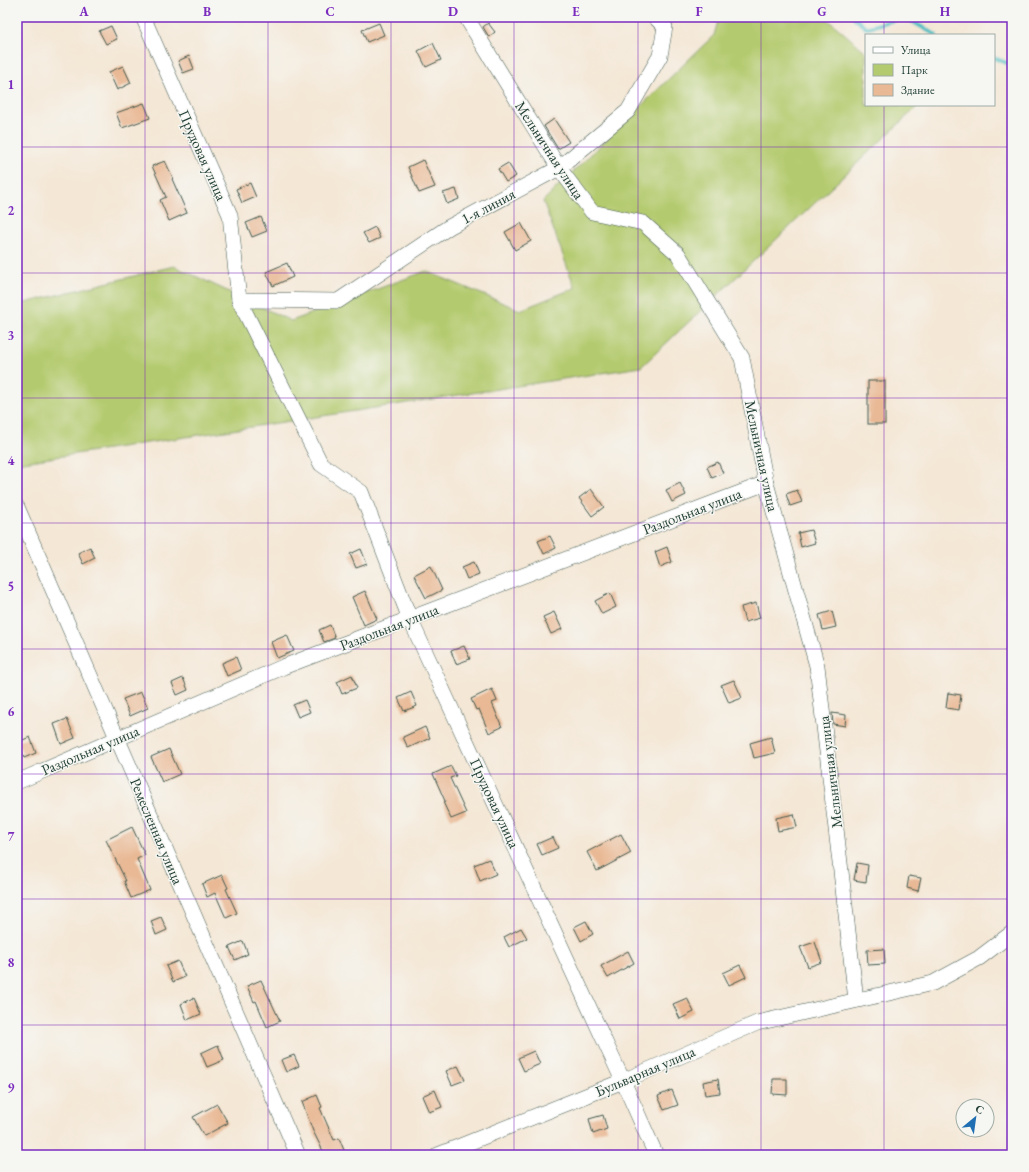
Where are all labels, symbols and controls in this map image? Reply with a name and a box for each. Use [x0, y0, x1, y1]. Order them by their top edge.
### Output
text: A [78, 3, 89, 20]
text: B [203, 3, 211, 20]
text: C [325, 3, 335, 20]
text: D [448, 3, 458, 20]
text: E [572, 3, 580, 20]
text: F [695, 3, 703, 20]
text: G [817, 3, 827, 20]
text: H [940, 3, 951, 20]
legend [865, 34, 995, 106]
text: Улица [900, 42, 931, 58]
text: Парк [901, 62, 928, 78]
text: 1 [8, 76, 15, 93]
text: Здание [901, 82, 935, 98]
street label: Мельничная улица [511, 97, 589, 203]
street label: Прудовая улица [175, 107, 231, 203]
street label: 1-я линия [458, 184, 519, 228]
text: 2 [8, 202, 15, 219]
text: 3 [8, 327, 15, 344]
street label: Мельничная улица [741, 399, 783, 513]
text: 4 [8, 452, 15, 469]
street label: Раздольная улица [640, 483, 744, 539]
text: 5 [8, 578, 14, 595]
street label: Раздольная улица [337, 599, 441, 655]
text: 6 [8, 703, 15, 720]
street label: Мельничная улица [814, 715, 846, 829]
street label: Раздольная улица [38, 721, 142, 779]
street label: Прудовая улица [466, 755, 524, 851]
street label: Ремесленная улица [126, 775, 188, 887]
text: 7 [8, 828, 15, 845]
text: 8 [8, 954, 15, 971]
street label: Бульварная улица [592, 1041, 698, 1101]
text: 9 [8, 1079, 15, 1096]
north arrow [955, 1098, 995, 1138]
text: С [973, 1101, 987, 1117]

